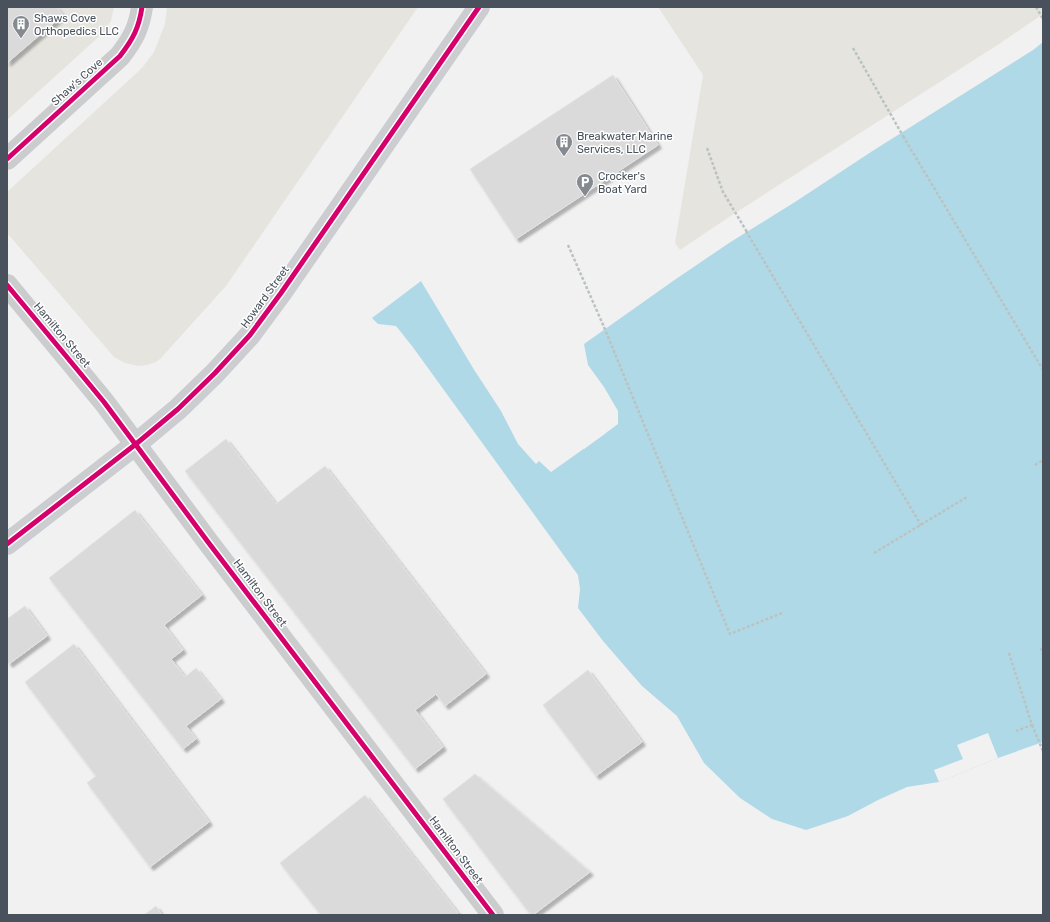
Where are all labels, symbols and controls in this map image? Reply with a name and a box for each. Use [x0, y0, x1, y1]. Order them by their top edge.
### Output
place label: Shaws Cove Orthopedics LLC [34, 12, 119, 38]
building icon: Shaws Cove Orthopedics LLC [11, 14, 31, 39]
street label: Shaw's Cove [49, 56, 105, 108]
place label: Breakwater Marine Services, LLC [577, 130, 673, 156]
building icon: Breakwater Marine Services, LLC [554, 132, 574, 157]
place label: Crocker's Boat Yard [598, 170, 647, 196]
parking icon: Crocker's Boat Yard [575, 172, 595, 197]
street label: Howard Street [238, 263, 292, 331]
street label: Hamilton Street [31, 300, 93, 371]
street label: Hamilton Street [230, 557, 290, 630]
street label: Hamilton Street [426, 814, 486, 887]

